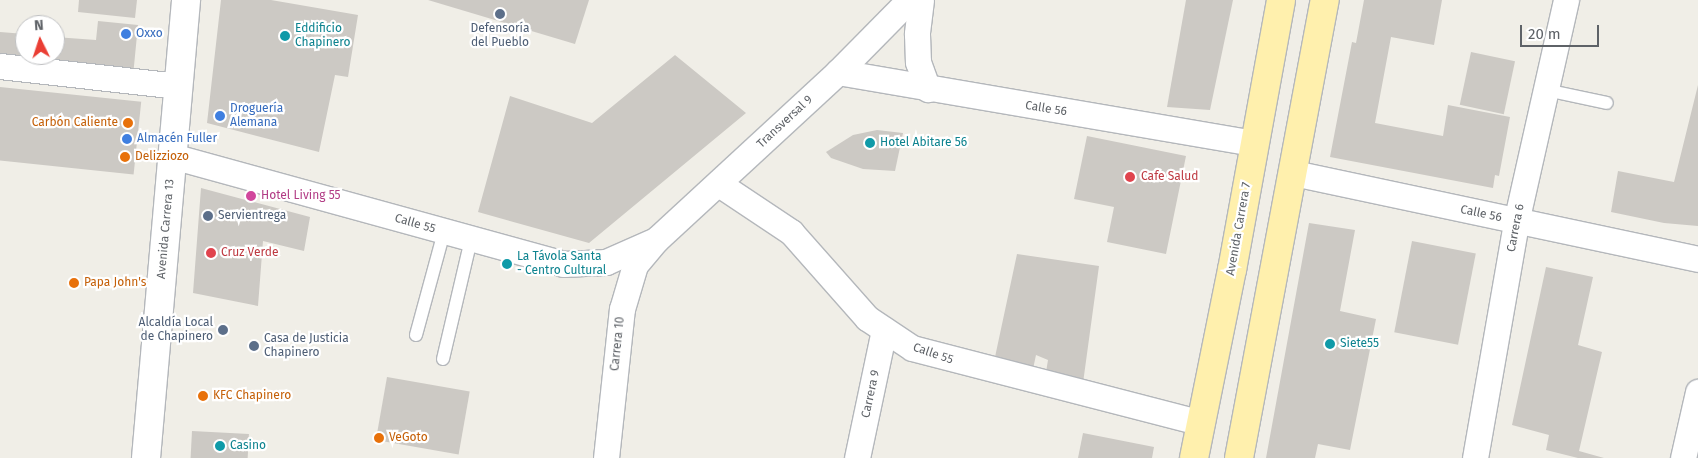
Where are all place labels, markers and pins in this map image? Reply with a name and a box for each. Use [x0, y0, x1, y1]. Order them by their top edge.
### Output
marker: Defensoría del Pueblo [494, 8, 506, 20]
place label: Eddificio Chapinero [295, 22, 351, 50]
place label: Defensoría del Pueblo [471, 22, 529, 50]
place label: Oxxo [136, 27, 163, 41]
marker: Oxxo [120, 28, 132, 40]
marker: Eddificio Chapinero [279, 30, 291, 42]
place label: Droguería Alemana [230, 102, 283, 130]
marker: Droguería Alemana [214, 110, 226, 122]
place label: Carbón Caliente [32, 116, 118, 130]
marker: Carbón Caliente [122, 117, 134, 129]
place label: Almacén Fuller [137, 132, 217, 146]
marker: Almacén Fuller [121, 133, 133, 145]
place label: Hotel Abitare 56 [880, 136, 967, 150]
marker: Hotel Abitare 56 [864, 137, 876, 149]
place label: Delizziozo [135, 150, 189, 164]
marker: Delizziozo [119, 151, 131, 163]
marker: Cafe Salud [1123, 170, 1137, 184]
place label: Cafe Salud [1141, 170, 1198, 184]
place label: Hotel Living 55 [261, 189, 341, 203]
marker: Hotel Living 55 [245, 190, 257, 202]
place label: Servientrega [218, 209, 286, 223]
marker: Servientrega [202, 210, 214, 222]
place label: Cruz Verde [221, 246, 278, 260]
marker: Cruz Verde [205, 247, 217, 259]
place label: La Távola Santa - Centro Cultural [517, 250, 606, 278]
marker: La Távola Santa - Centro Cultural [501, 258, 513, 270]
place label: Papa John's [84, 276, 146, 290]
marker: Papa John's [68, 277, 80, 289]
place label: Alcaldía Local de Chapinero [139, 316, 213, 344]
marker: Alcaldía Local de Chapinero [217, 324, 229, 336]
place label: Casa de Justicia Chapinero [264, 332, 349, 360]
place label: Siete55 [1340, 337, 1379, 351]
marker: Siete55 [1324, 338, 1336, 350]
marker: Casa de Justicia Chapinero [248, 340, 260, 352]
place label: KFC Chapinero [213, 389, 291, 403]
marker: KFC Chapinero [197, 390, 209, 402]
place label: VeGoto [389, 431, 428, 445]
marker: VeGoto [373, 432, 385, 444]
place label: Casino [230, 439, 266, 453]
marker: Casino [214, 440, 226, 452]

